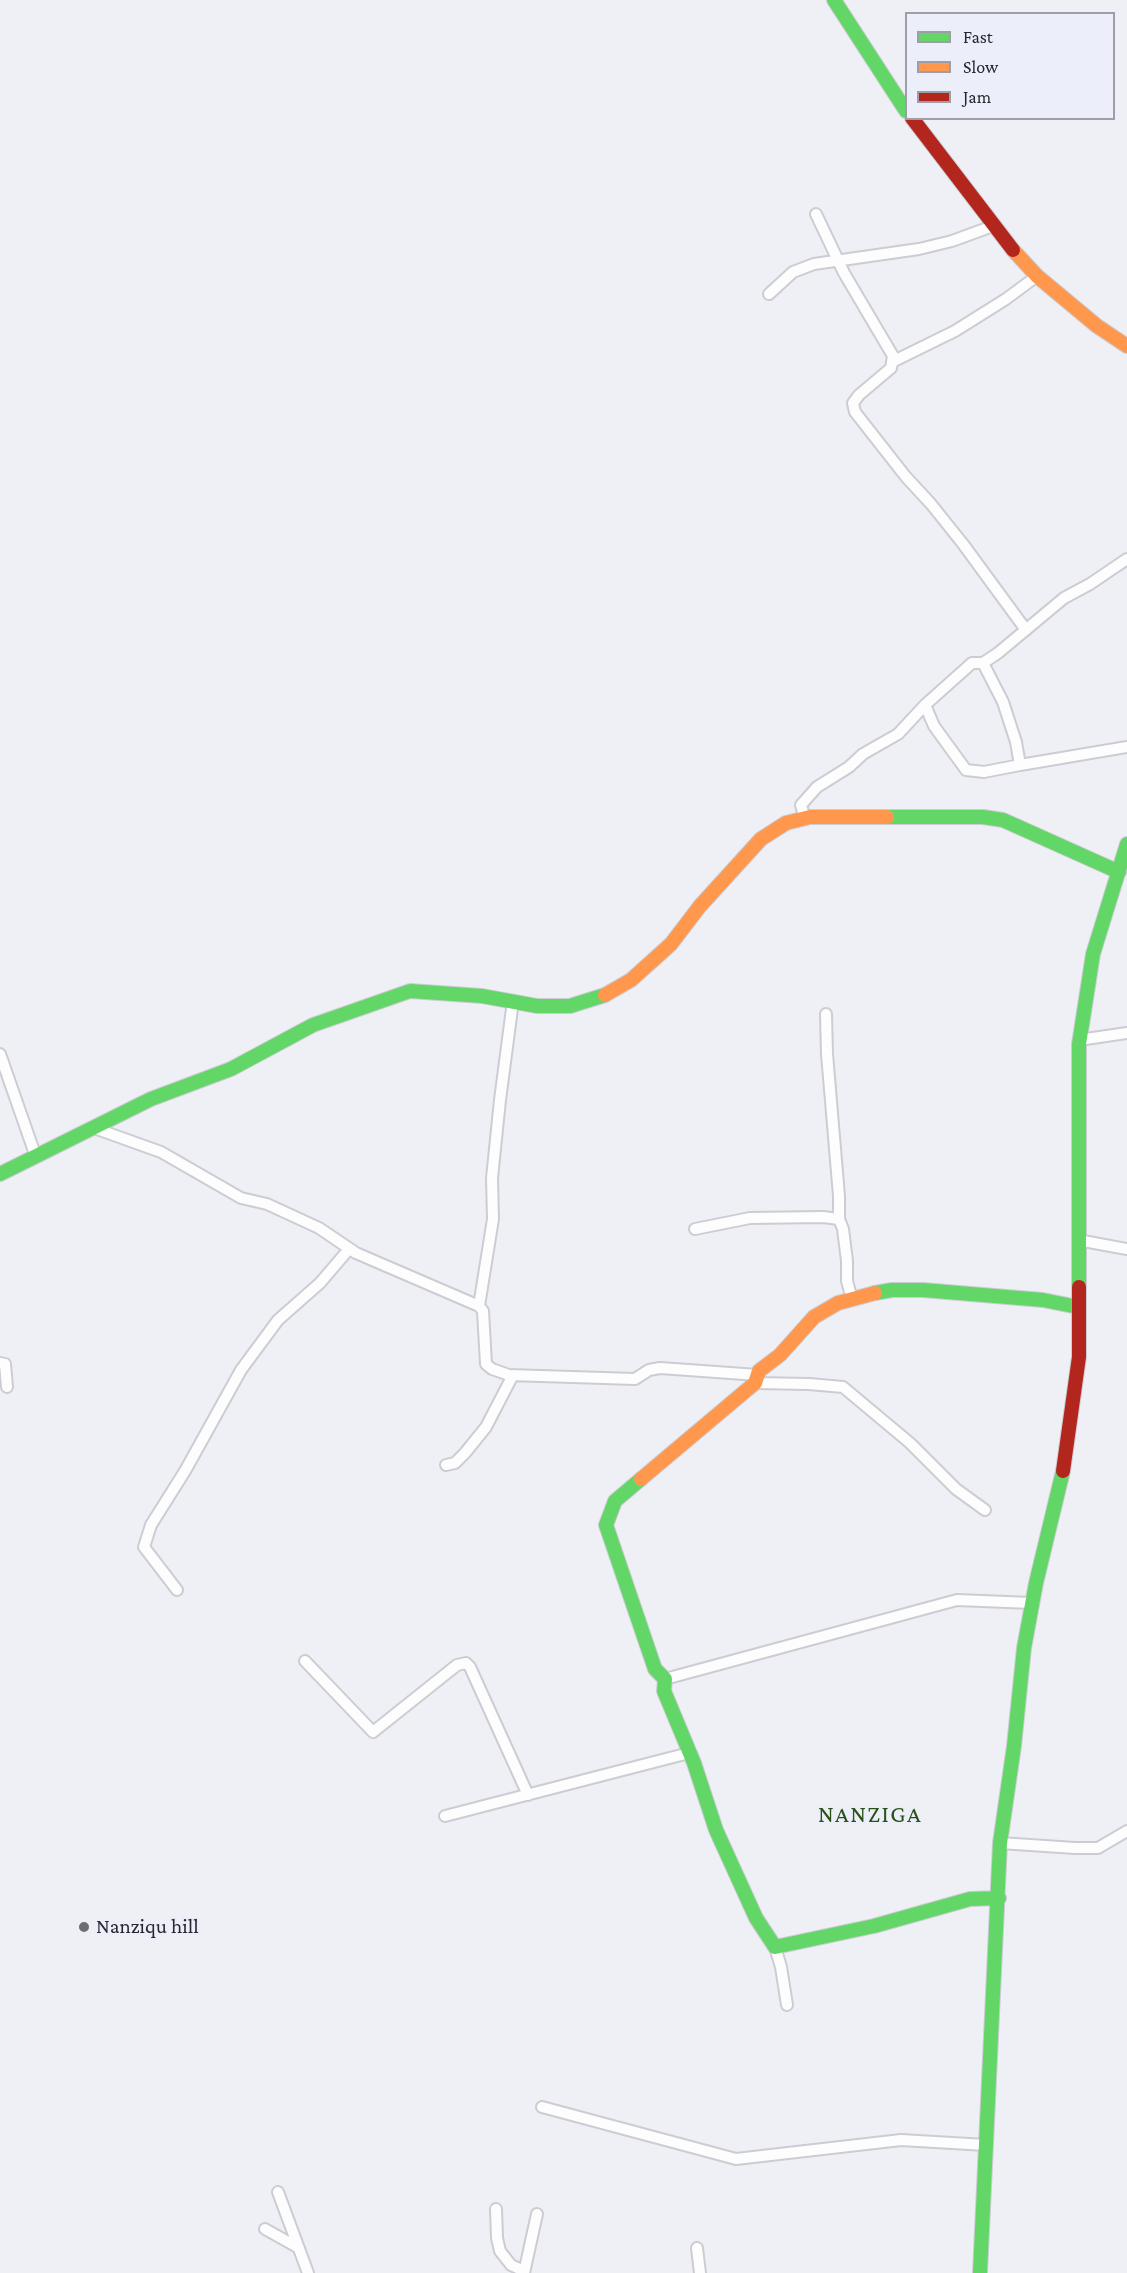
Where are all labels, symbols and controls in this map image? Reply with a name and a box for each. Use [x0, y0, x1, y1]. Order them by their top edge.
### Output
legend [905, 12, 1115, 120]
text: Fast [963, 27, 993, 47]
text: Slow [963, 57, 998, 77]
text: Jam [963, 87, 991, 107]
district label: NANZIGA [818, 1801, 922, 1829]
place label: Nanziqu hill [96, 1914, 199, 1940]
marker: Nanziqu hill [77, 1920, 91, 1934]

